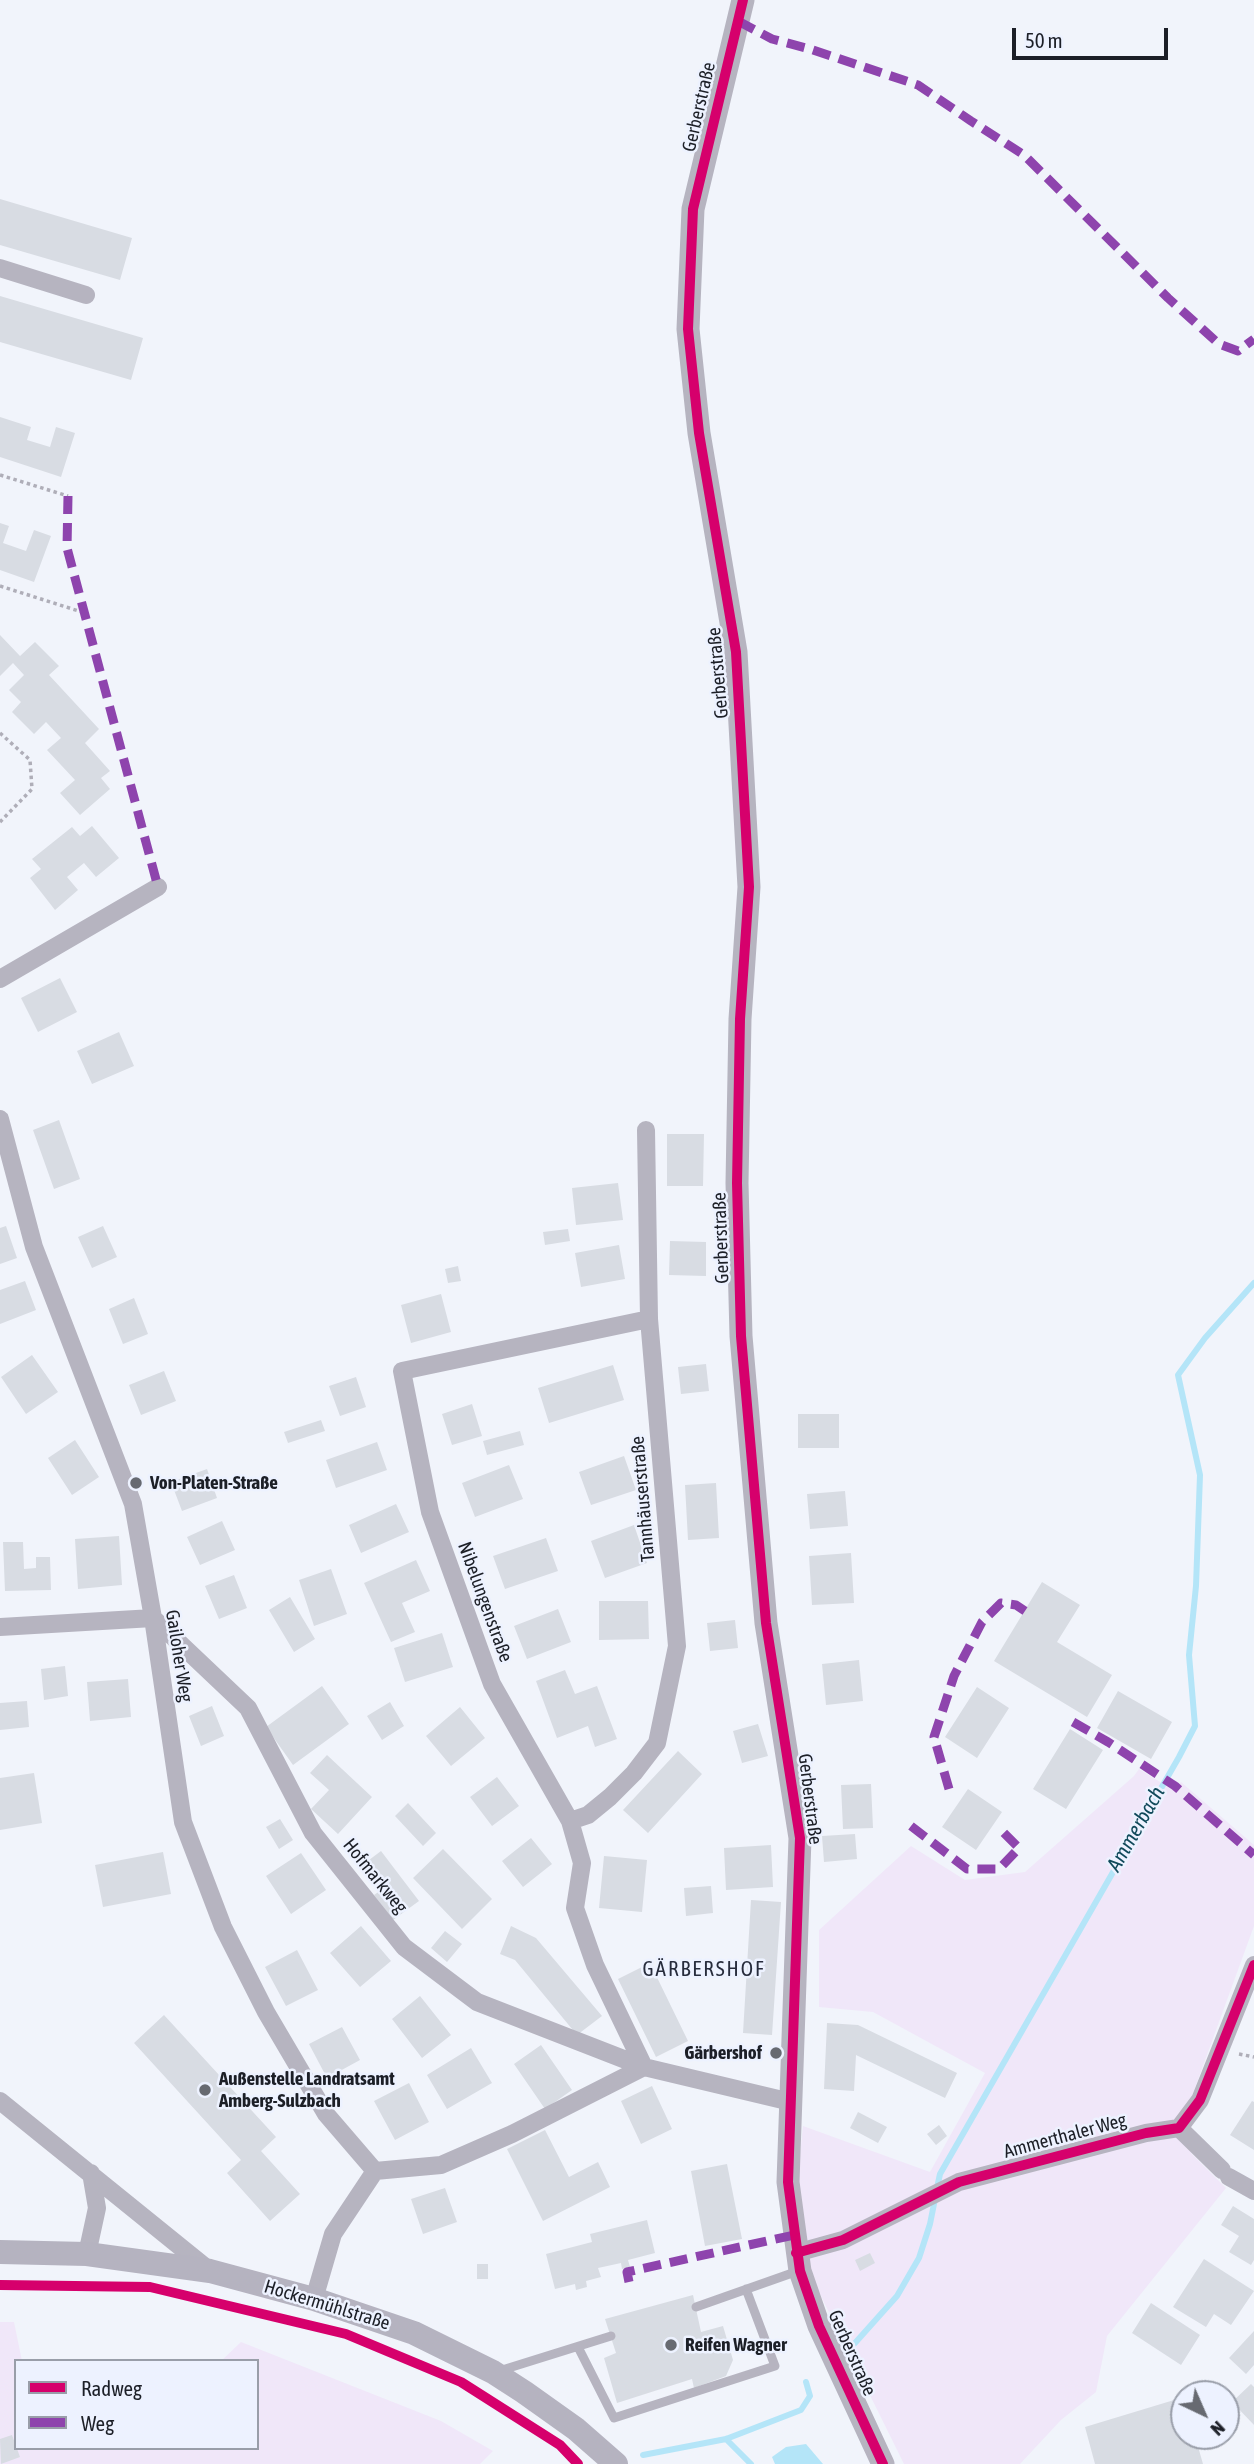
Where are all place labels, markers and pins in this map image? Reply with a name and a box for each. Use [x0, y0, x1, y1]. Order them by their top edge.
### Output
place label: Von-Platen-Straße [150, 1472, 278, 1494]
marker: Von-Platen-Straße [128, 1475, 144, 1491]
place label: Gärbershof [684, 2042, 762, 2064]
marker: Gärbershof [768, 2045, 784, 2061]
place label: Außenstelle Landratsamt Amberg-Sulzbach [219, 2068, 395, 2112]
marker: Außenstelle Landratsamt Amberg-Sulzbach [197, 2082, 213, 2098]
place label: Reifen Wagner [685, 2334, 787, 2356]
marker: Reifen Wagner [663, 2337, 679, 2353]

